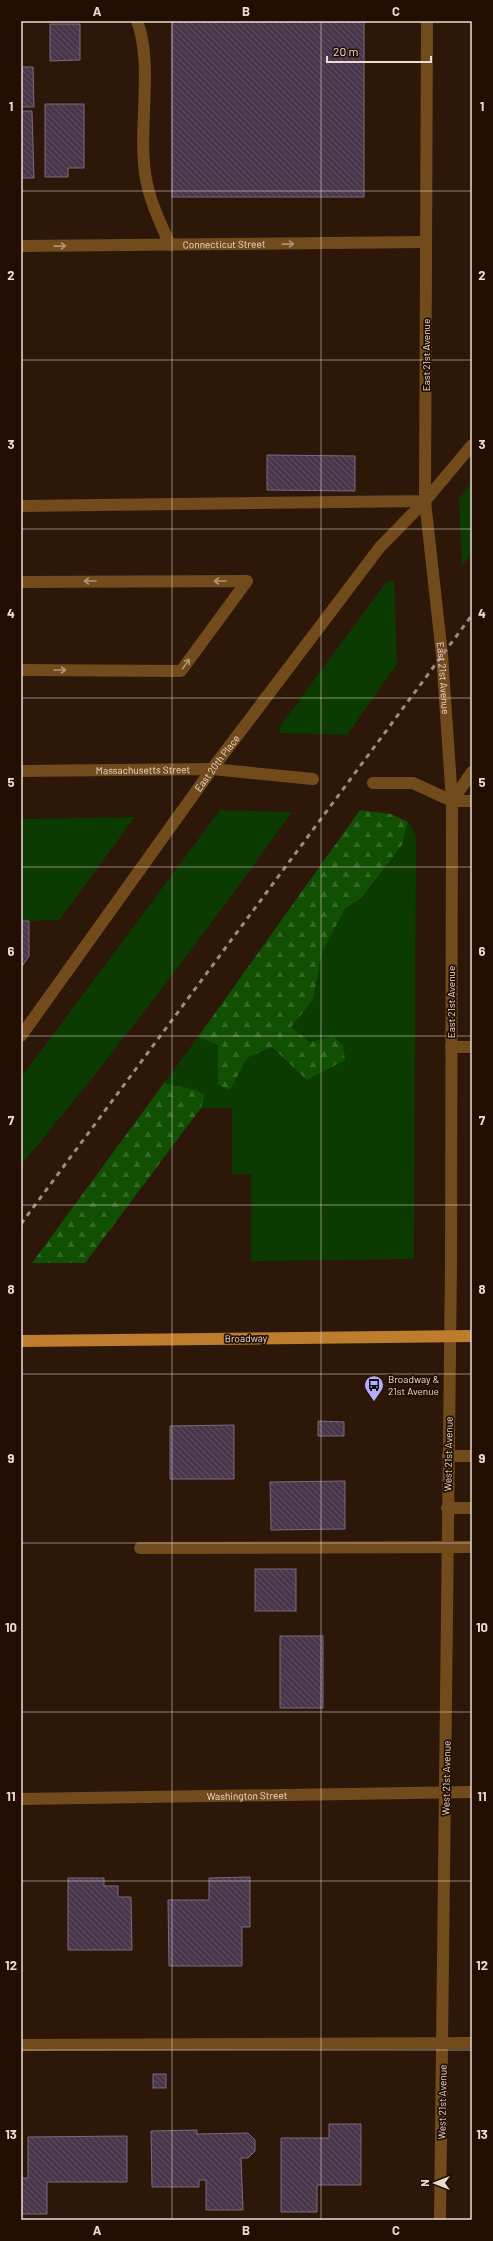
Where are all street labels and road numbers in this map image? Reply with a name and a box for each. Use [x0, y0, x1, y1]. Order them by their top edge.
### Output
street label: Connecticut Street [183, 238, 266, 250]
street label: East 21st Avenue [420, 319, 432, 391]
street label: East 21st Avenue [435, 641, 452, 715]
street label: East 20th Place [192, 732, 242, 794]
street label: Massachusetts Street [96, 763, 191, 776]
street label: East 21st Avenue [445, 966, 457, 1038]
street label: Broadway [225, 1332, 268, 1344]
street label: West 21st Avenue [441, 1416, 455, 1492]
street label: West 21st Avenue [439, 1740, 453, 1816]
street label: Washington Street [207, 1789, 288, 1802]
street label: West 21st Avenue [435, 2064, 449, 2140]

